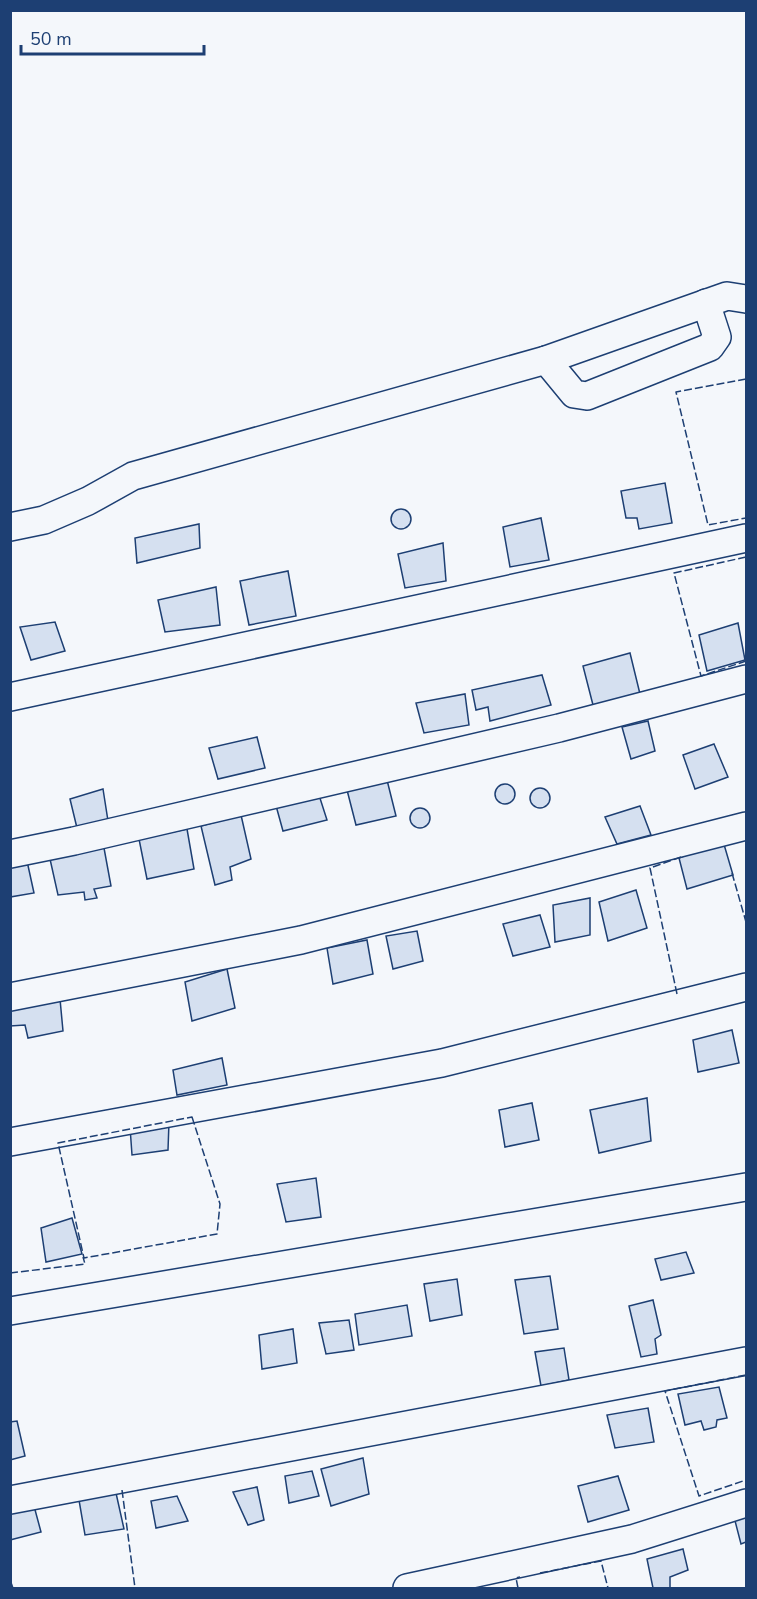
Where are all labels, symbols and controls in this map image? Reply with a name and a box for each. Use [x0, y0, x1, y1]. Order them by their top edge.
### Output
scale bar [21, 18, 204, 56]
text: 50 m [30, 27, 72, 51]

